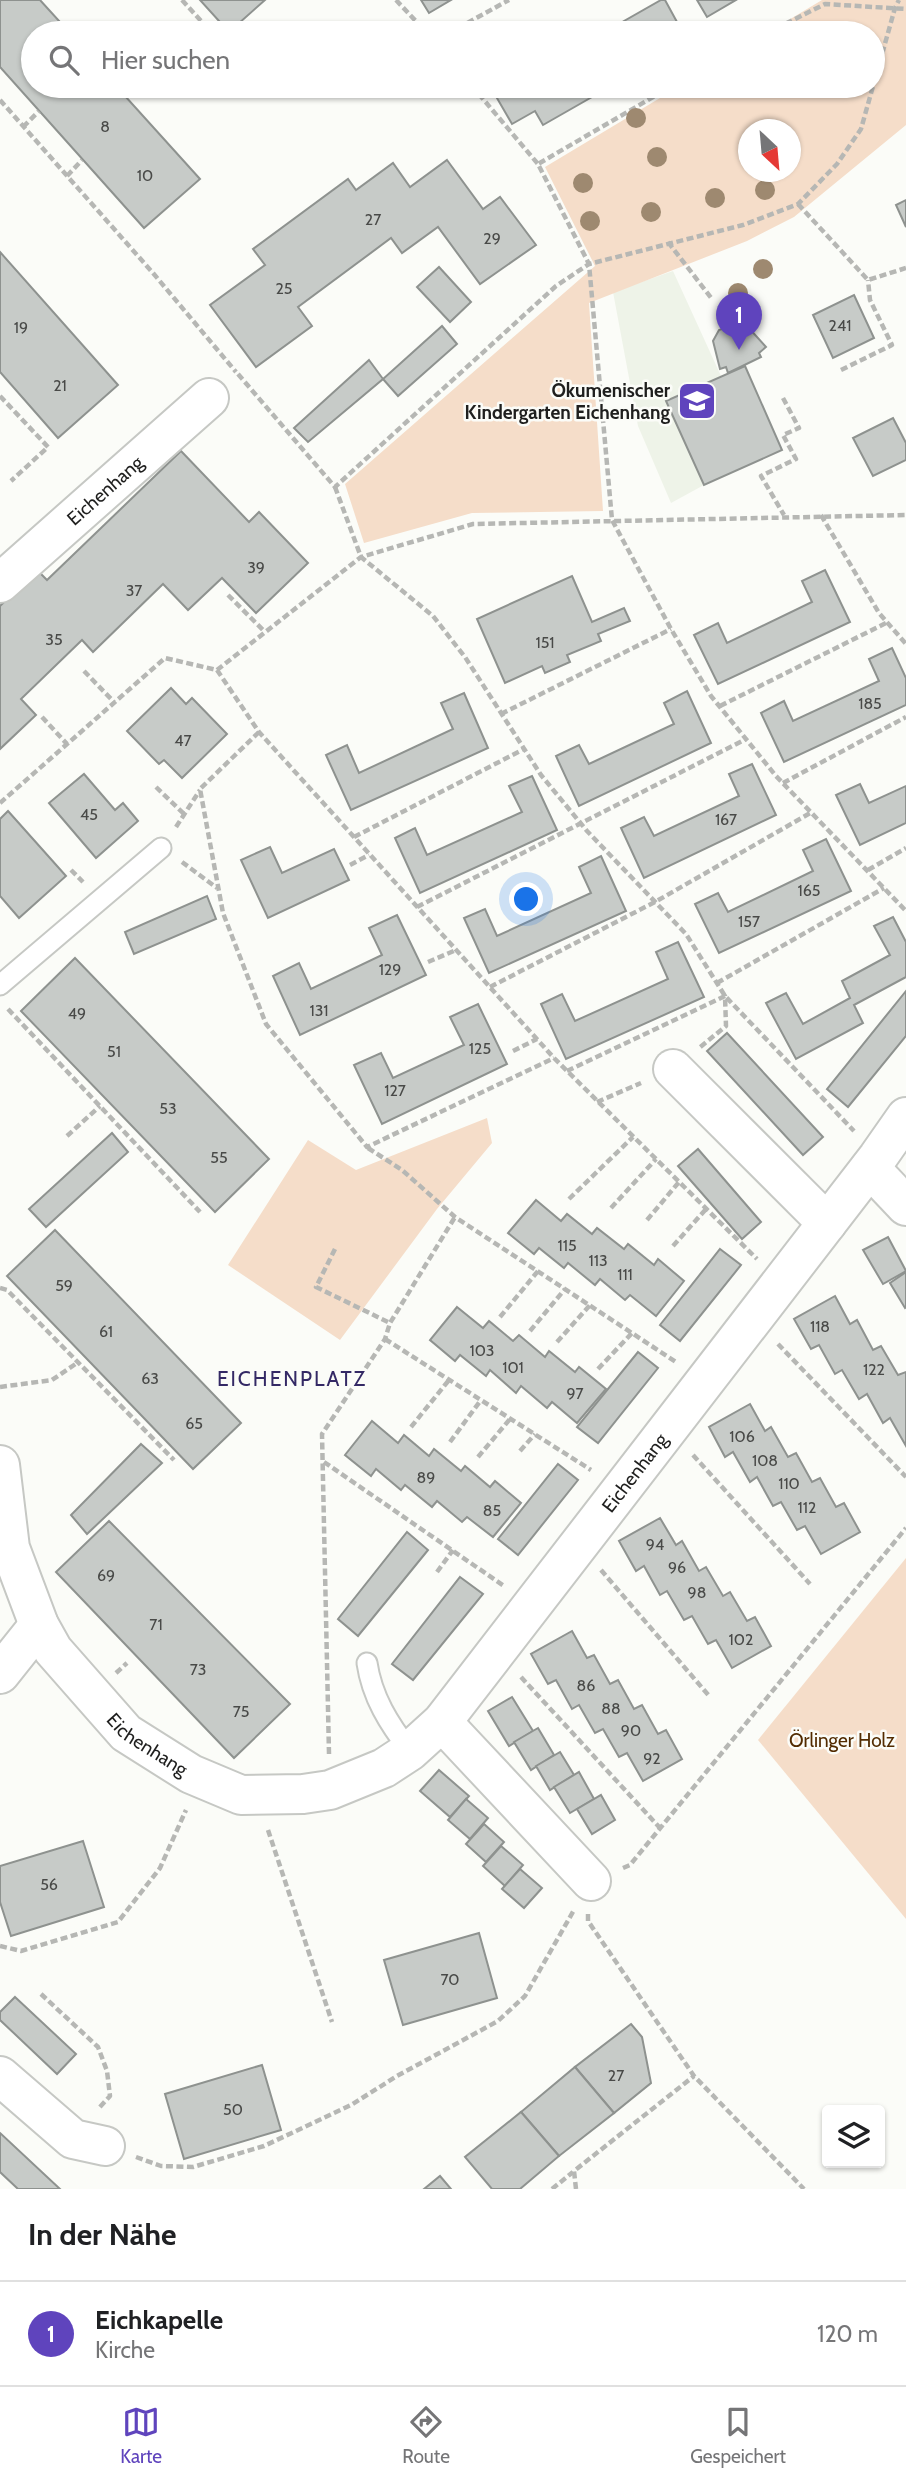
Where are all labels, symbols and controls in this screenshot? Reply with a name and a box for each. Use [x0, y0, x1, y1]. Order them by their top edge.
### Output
search box [21, 21, 885, 98]
icon: search [45, 41, 83, 79]
text: Hier suchen [101, 44, 230, 76]
house number: 8 [100, 117, 110, 136]
north arrow [738, 119, 801, 182]
house number: 10 [137, 166, 153, 185]
house number: 27 [365, 210, 381, 229]
house number: 29 [483, 229, 501, 248]
house number: 25 [275, 279, 293, 298]
pin: 1 [716, 292, 762, 350]
house number: 241 [829, 316, 851, 335]
house number: 19 [14, 318, 28, 337]
house number: 21 [53, 376, 67, 395]
place label: Ökumenischer Kindergarten Eichenhang [464, 379, 671, 424]
school or university icon: Ökumenischer Kindergarten Eichenhang [676, 380, 718, 422]
street label: Eichenhang [62, 450, 148, 530]
house number: 39 [247, 558, 265, 577]
house number: 37 [126, 581, 142, 600]
house number: 35 [45, 630, 63, 649]
house number: 151 [535, 633, 555, 652]
house number: 185 [858, 694, 882, 713]
house number: 47 [174, 731, 192, 750]
house number: 45 [80, 805, 98, 824]
house number: 167 [715, 810, 737, 829]
house number: 165 [798, 881, 820, 900]
your location [509, 882, 543, 916]
house number: 157 [738, 912, 760, 931]
house number: 129 [379, 960, 401, 979]
house number: 131 [309, 1001, 329, 1020]
house number: 49 [68, 1004, 86, 1023]
house number: 125 [469, 1039, 491, 1058]
house number: 51 [107, 1042, 121, 1061]
house number: 127 [384, 1081, 406, 1100]
house number: 53 [159, 1099, 177, 1118]
house number: 55 [210, 1148, 228, 1167]
house number: 115 [557, 1236, 577, 1255]
house number: 113 [588, 1251, 608, 1270]
house number: 111 [617, 1265, 633, 1284]
house number: 59 [55, 1276, 73, 1295]
house number: 118 [810, 1317, 830, 1336]
house number: 61 [99, 1322, 113, 1341]
house number: 103 [469, 1341, 495, 1360]
house number: 101 [502, 1358, 524, 1377]
house number: 122 [863, 1360, 885, 1379]
district label: EICHENPLATZ [217, 1366, 367, 1391]
house number: 63 [141, 1369, 159, 1388]
house number: 97 [566, 1384, 584, 1403]
house number: 65 [185, 1414, 203, 1433]
house number: 106 [729, 1427, 755, 1446]
street label: Eichenhang [597, 1428, 673, 1517]
house number: 108 [752, 1451, 778, 1470]
house number: 89 [417, 1468, 435, 1487]
house number: 110 [778, 1474, 800, 1493]
house number: 112 [798, 1498, 816, 1517]
house number: 85 [483, 1501, 501, 1520]
house number: 94 [646, 1535, 664, 1554]
house number: 96 [668, 1558, 686, 1577]
house number: 69 [97, 1566, 115, 1585]
house number: 98 [688, 1583, 706, 1602]
house number: 71 [149, 1615, 163, 1634]
house number: 102 [729, 1630, 753, 1649]
house number: 73 [190, 1660, 206, 1679]
house number: 86 [577, 1676, 595, 1695]
house number: 88 [601, 1699, 621, 1718]
house number: 75 [233, 1702, 249, 1721]
street label: Eichenhang [102, 1708, 192, 1781]
house number: 90 [621, 1721, 641, 1740]
park label: Örlinger Holz [789, 1729, 895, 1752]
house number: 92 [643, 1749, 661, 1768]
house number: 56 [40, 1875, 58, 1894]
house number: 70 [440, 1970, 460, 1989]
house number: 27 [608, 2066, 624, 2085]
house number: 50 [223, 2100, 243, 2119]
map controls [822, 2105, 885, 2168]
button: layers [822, 2105, 885, 2168]
text: In der Nähe [28, 2216, 177, 2253]
text: Eichkapelle [95, 2304, 223, 2336]
text: 1 [47, 2320, 55, 2348]
text: 120 m [817, 2320, 878, 2348]
text: Kirche [95, 2336, 155, 2364]
tab: Karte [120, 2403, 162, 2468]
tab: Route [402, 2403, 450, 2468]
tab: Gespeichert [690, 2403, 786, 2468]

